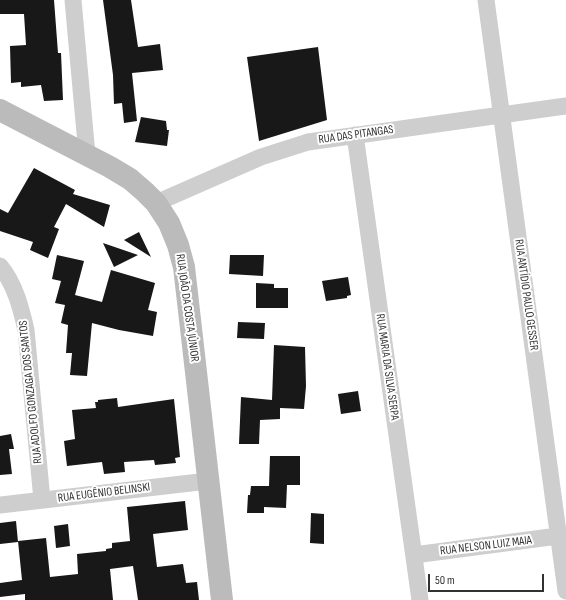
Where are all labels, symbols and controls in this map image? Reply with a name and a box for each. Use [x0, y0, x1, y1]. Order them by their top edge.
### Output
street label: RUA DAS PITANGAS [318, 123, 394, 147]
street label: RUA ANTÍDIO PAULO GESSER [511, 238, 541, 352]
street label: RUA JOÃO DA COSTA JÚNIOR [172, 253, 202, 363]
street label: RUA MARIA DA SILVA SERPA [372, 313, 402, 421]
street label: RUA ADOLFO GONZAGA DOS SANTOS [16, 320, 46, 464]
street label: RUA EUGÊNIO BELINSKI [57, 480, 151, 506]
street label: RUA NELSON LUIZ MAIA [439, 533, 533, 559]
scale bar [430, 566, 546, 592]
text: 50 m [435, 573, 455, 588]

